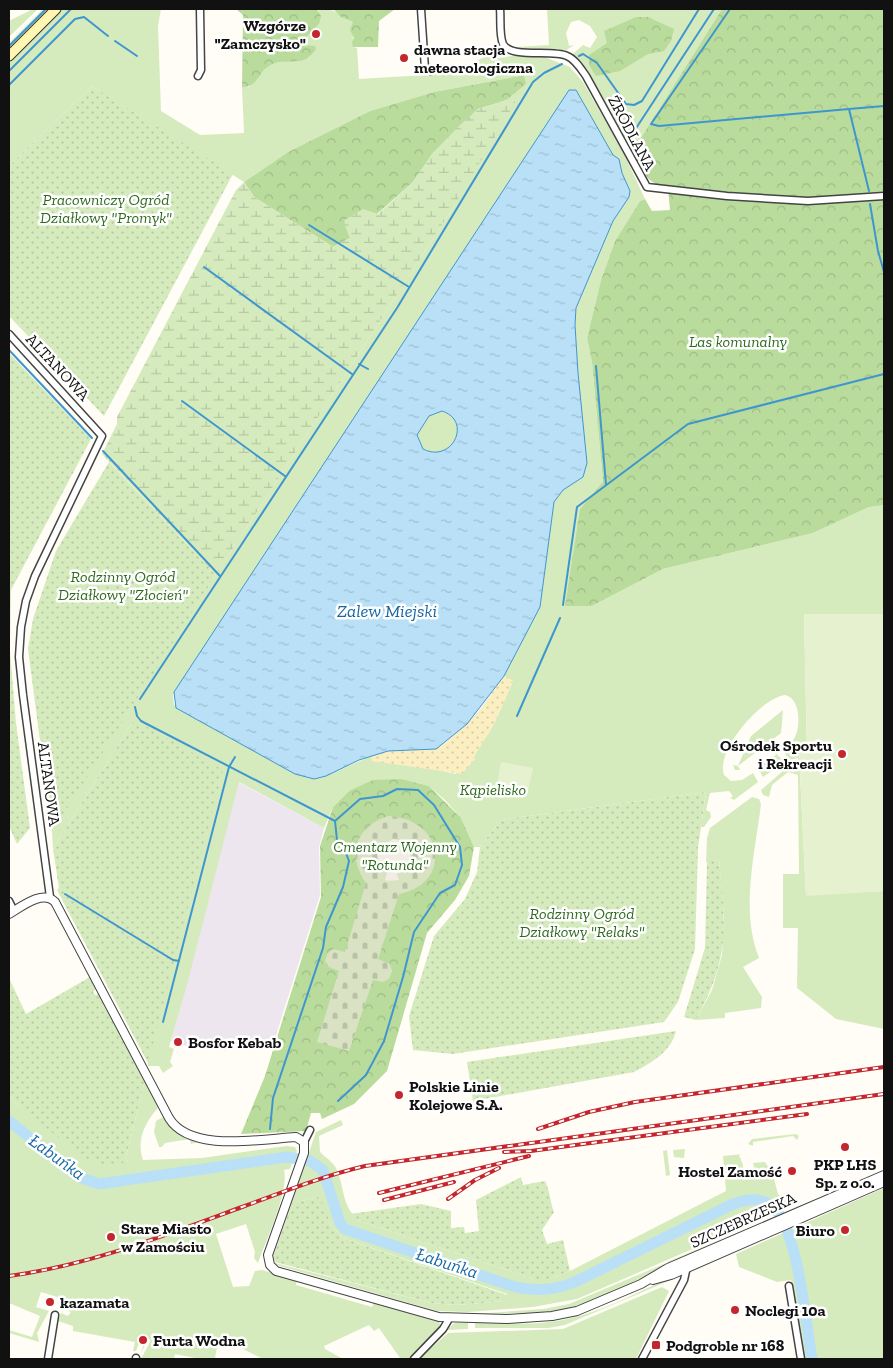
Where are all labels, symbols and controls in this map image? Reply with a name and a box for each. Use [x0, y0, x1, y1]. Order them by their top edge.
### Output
place label: Wzgórze "Zamczysko" [214, 16, 306, 53]
marker: Wzgórze "Zamczysko" [310, 28, 322, 40]
place label: dawna stacja meteorologiczna [414, 40, 533, 77]
marker: dawna stacja meteorologiczna [398, 52, 410, 64]
street label: ŹRÓDLANA [604, 92, 660, 174]
park label: Pracowniczy Ogród Działkowy "Promyk" [40, 190, 172, 227]
street label: ALTANOWA [22, 329, 94, 405]
park label: Las komunalny [689, 332, 788, 351]
park label: Rodzinny Ogród Działkowy "Złocień" [58, 567, 188, 604]
water label: Zalew Miejski [337, 600, 437, 622]
place label: Ośrodek Sportu i Rekreacji [720, 736, 833, 773]
street label: ALTANOWA [34, 741, 64, 828]
marker: Ośrodek Sportu i Rekreacji [836, 748, 848, 760]
park label: Kąpielisko [460, 780, 526, 799]
park label: Cmentarz Wojenny "Rotunda" [333, 837, 457, 874]
park label: Rodzinny Ogród Działkowy "Relaks" [519, 904, 645, 941]
place label: Bosfor Kebab [188, 1033, 281, 1052]
marker: Bosfor Kebab [172, 1036, 184, 1048]
place label: Polskie Linie Kolejowe S.A. [409, 1077, 503, 1114]
marker: Polskie Linie Kolejowe S.A. [393, 1089, 405, 1101]
water label: Łabuńka [25, 1129, 89, 1185]
marker: PKP LHS Sp. z o.o. [839, 1141, 851, 1153]
place label: PKP LHS Sp. z o.o. [814, 1155, 876, 1192]
place label: Hostel Zamość [678, 1162, 782, 1181]
marker: Hostel Zamość [786, 1165, 798, 1177]
street label: SZCZEBRZESKA [687, 1188, 800, 1252]
place label: Stare Miasto w Zamościu [121, 1219, 212, 1256]
place label: Biuro [795, 1221, 836, 1240]
marker: Biuro [839, 1224, 851, 1236]
marker: Stare Miasto w Zamościu [105, 1231, 117, 1243]
water label: Łabuńka [413, 1243, 481, 1283]
place label: kazamata [60, 1293, 129, 1312]
marker: kazamata [44, 1296, 56, 1308]
place label: Noclegi 10a [745, 1301, 826, 1320]
marker: Noclegi 10a [729, 1304, 741, 1316]
place label: Furta Wodna [153, 1331, 245, 1350]
marker: Furta Wodna [137, 1334, 149, 1346]
place label: Podgroble nr 168 [666, 1336, 785, 1355]
marker: Podgroble nr 168 [650, 1339, 662, 1351]

